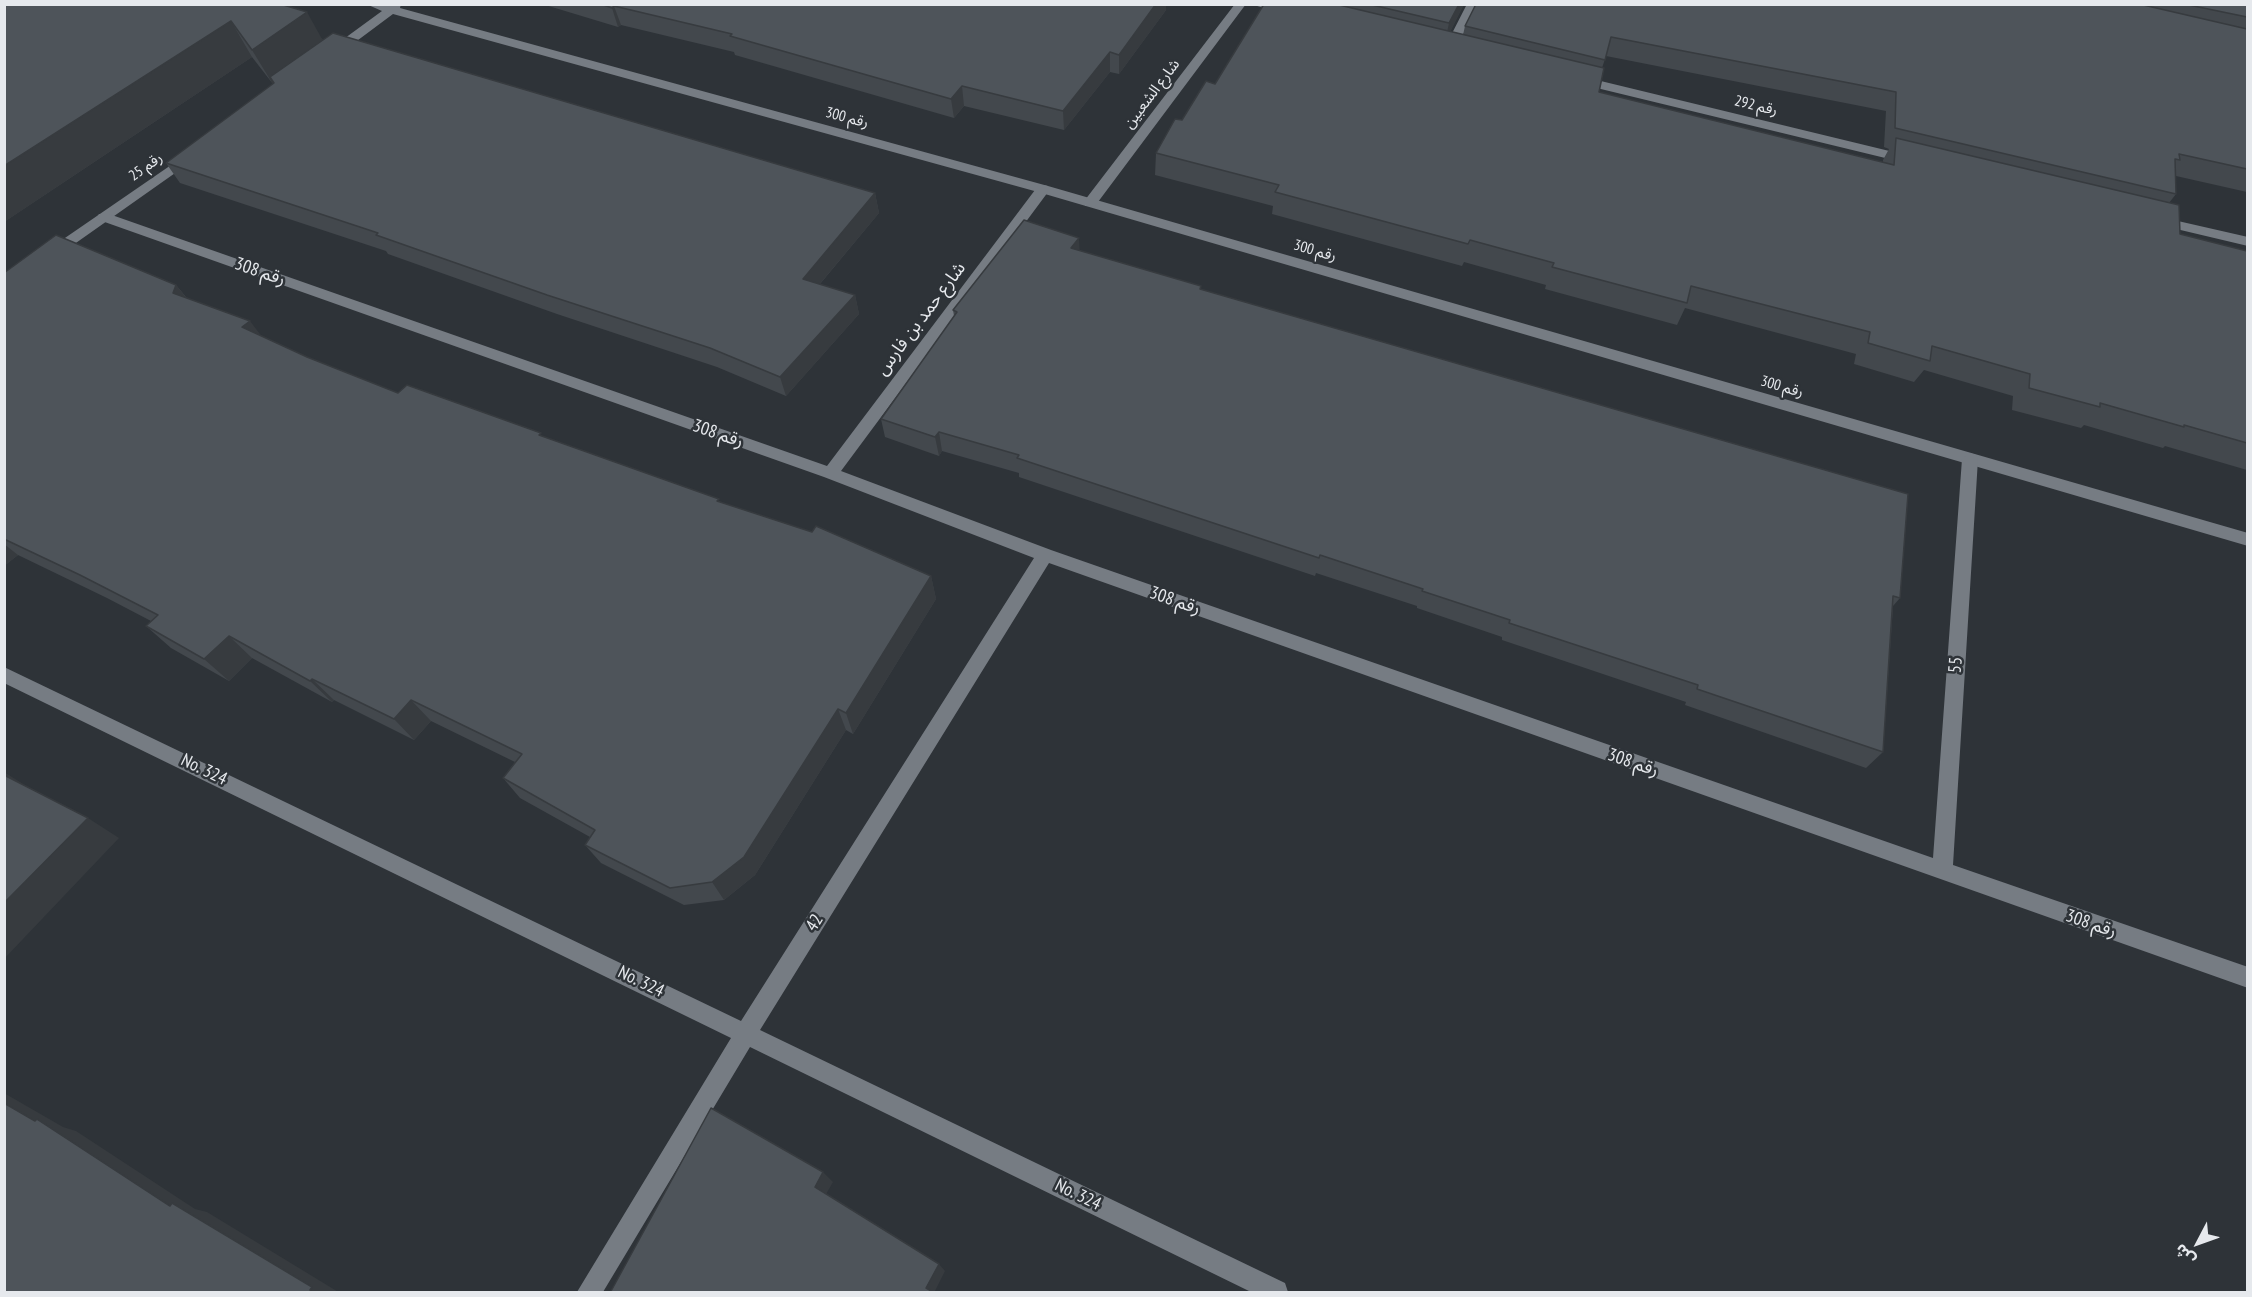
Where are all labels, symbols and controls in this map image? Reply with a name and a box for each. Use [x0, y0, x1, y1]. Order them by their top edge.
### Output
street label: شارع الشعبين [1120, 56, 1184, 132]
street label: رقم 292 [1733, 92, 1779, 120]
street label: رقم 300 [824, 104, 870, 132]
street label: رقم 25 [126, 149, 166, 185]
street label: رقم 300 [1292, 236, 1338, 266]
street label: رقم 308 [232, 253, 288, 291]
street label: شارع حمد بن فارس [871, 258, 971, 380]
street label: رقم 300 [1759, 372, 1805, 402]
street label: رقم 308 [690, 415, 746, 453]
street label: رقم 308 [1147, 582, 1203, 620]
street label: 55 [1945, 656, 1967, 674]
street label: رقم 308 [1605, 744, 1661, 782]
street label: No. 324 [177, 750, 231, 790]
street label: رقم 308 [2063, 905, 2119, 943]
street label: 42 [802, 910, 828, 936]
street label: No. 324 [614, 962, 668, 1002]
street label: No. 324 [1051, 1175, 1105, 1215]
north arrow [2168, 1213, 2228, 1273]
text: ش [2170, 1240, 2199, 1270]

